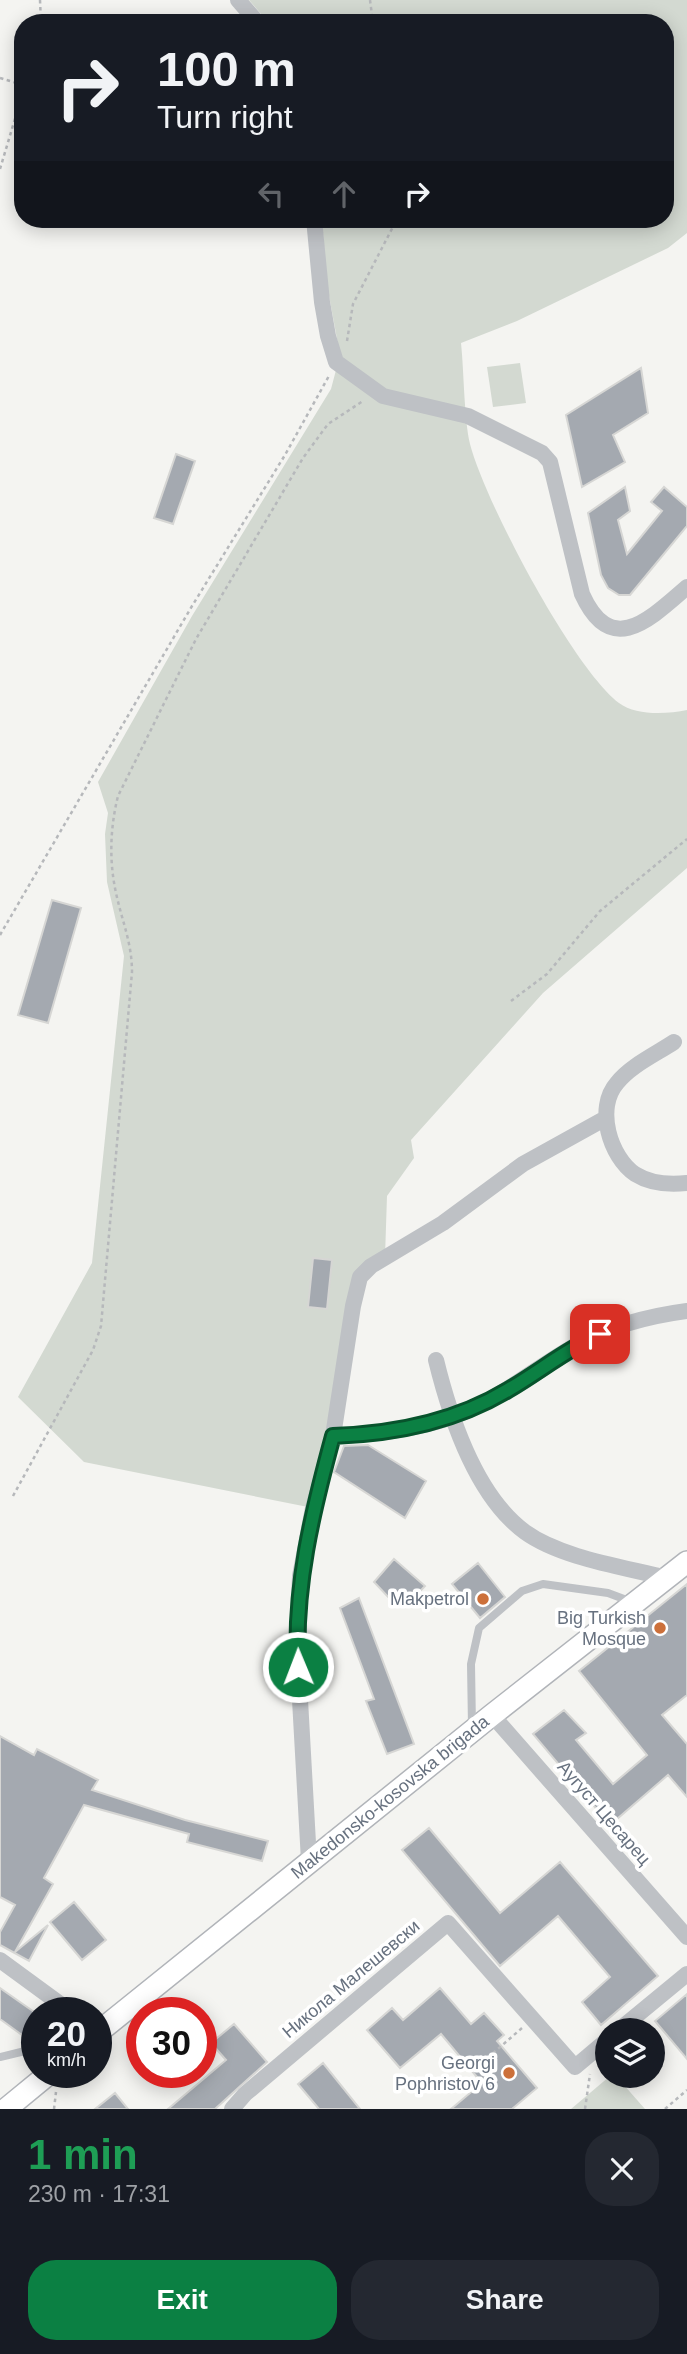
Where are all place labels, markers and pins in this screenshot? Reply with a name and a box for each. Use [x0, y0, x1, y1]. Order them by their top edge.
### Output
pin [570, 1304, 630, 1364]
place label: Makpetrol [390, 1589, 469, 1609]
marker: Makpetrol [475, 1591, 491, 1607]
place label: Big Turkish Mosque [557, 1608, 646, 1649]
marker: Big Turkish Mosque [652, 1620, 668, 1636]
place label: Georgi Pophristov 6 [395, 2053, 495, 2094]
marker: Georgi Pophristov 6 [501, 2065, 517, 2081]

